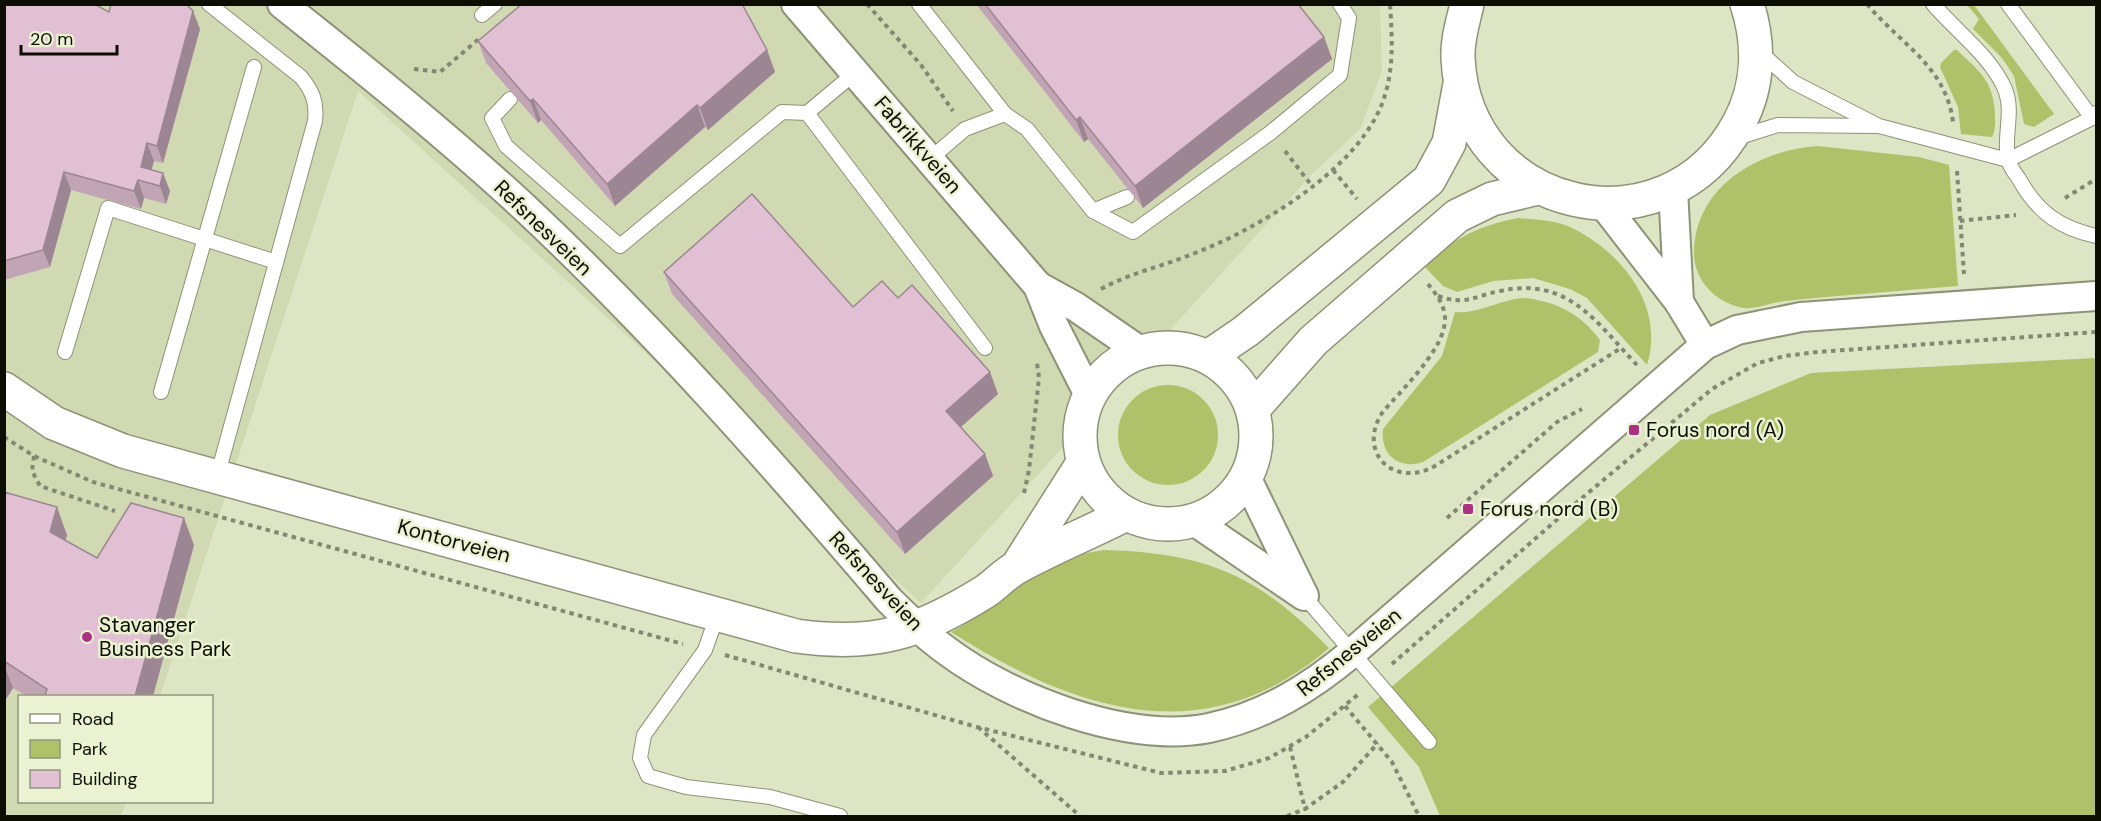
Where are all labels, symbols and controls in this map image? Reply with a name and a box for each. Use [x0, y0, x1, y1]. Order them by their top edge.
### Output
scale bar [21, 18, 117, 56]
text: 20 m [30, 27, 73, 51]
street label: Fabrikkveien [868, 90, 968, 200]
street label: Refsnesveien [488, 174, 598, 282]
place label: Forus nord (A) [1646, 416, 1784, 444]
marker: Forus nord (A) [1627, 423, 1641, 437]
place label: Forus nord (B) [1480, 495, 1618, 523]
marker: Forus nord (B) [1461, 502, 1475, 516]
street label: Kontorveien [394, 512, 514, 570]
street label: Refsnesveien [823, 525, 929, 637]
street label: Refsnesveien [1291, 601, 1407, 703]
place label: Stavanger Business Park [99, 611, 232, 663]
marker: Stavanger Business Park [80, 630, 94, 644]
legend [18, 695, 213, 803]
text: Road [72, 707, 114, 731]
text: Park [72, 737, 108, 761]
text: Building [72, 767, 137, 791]

